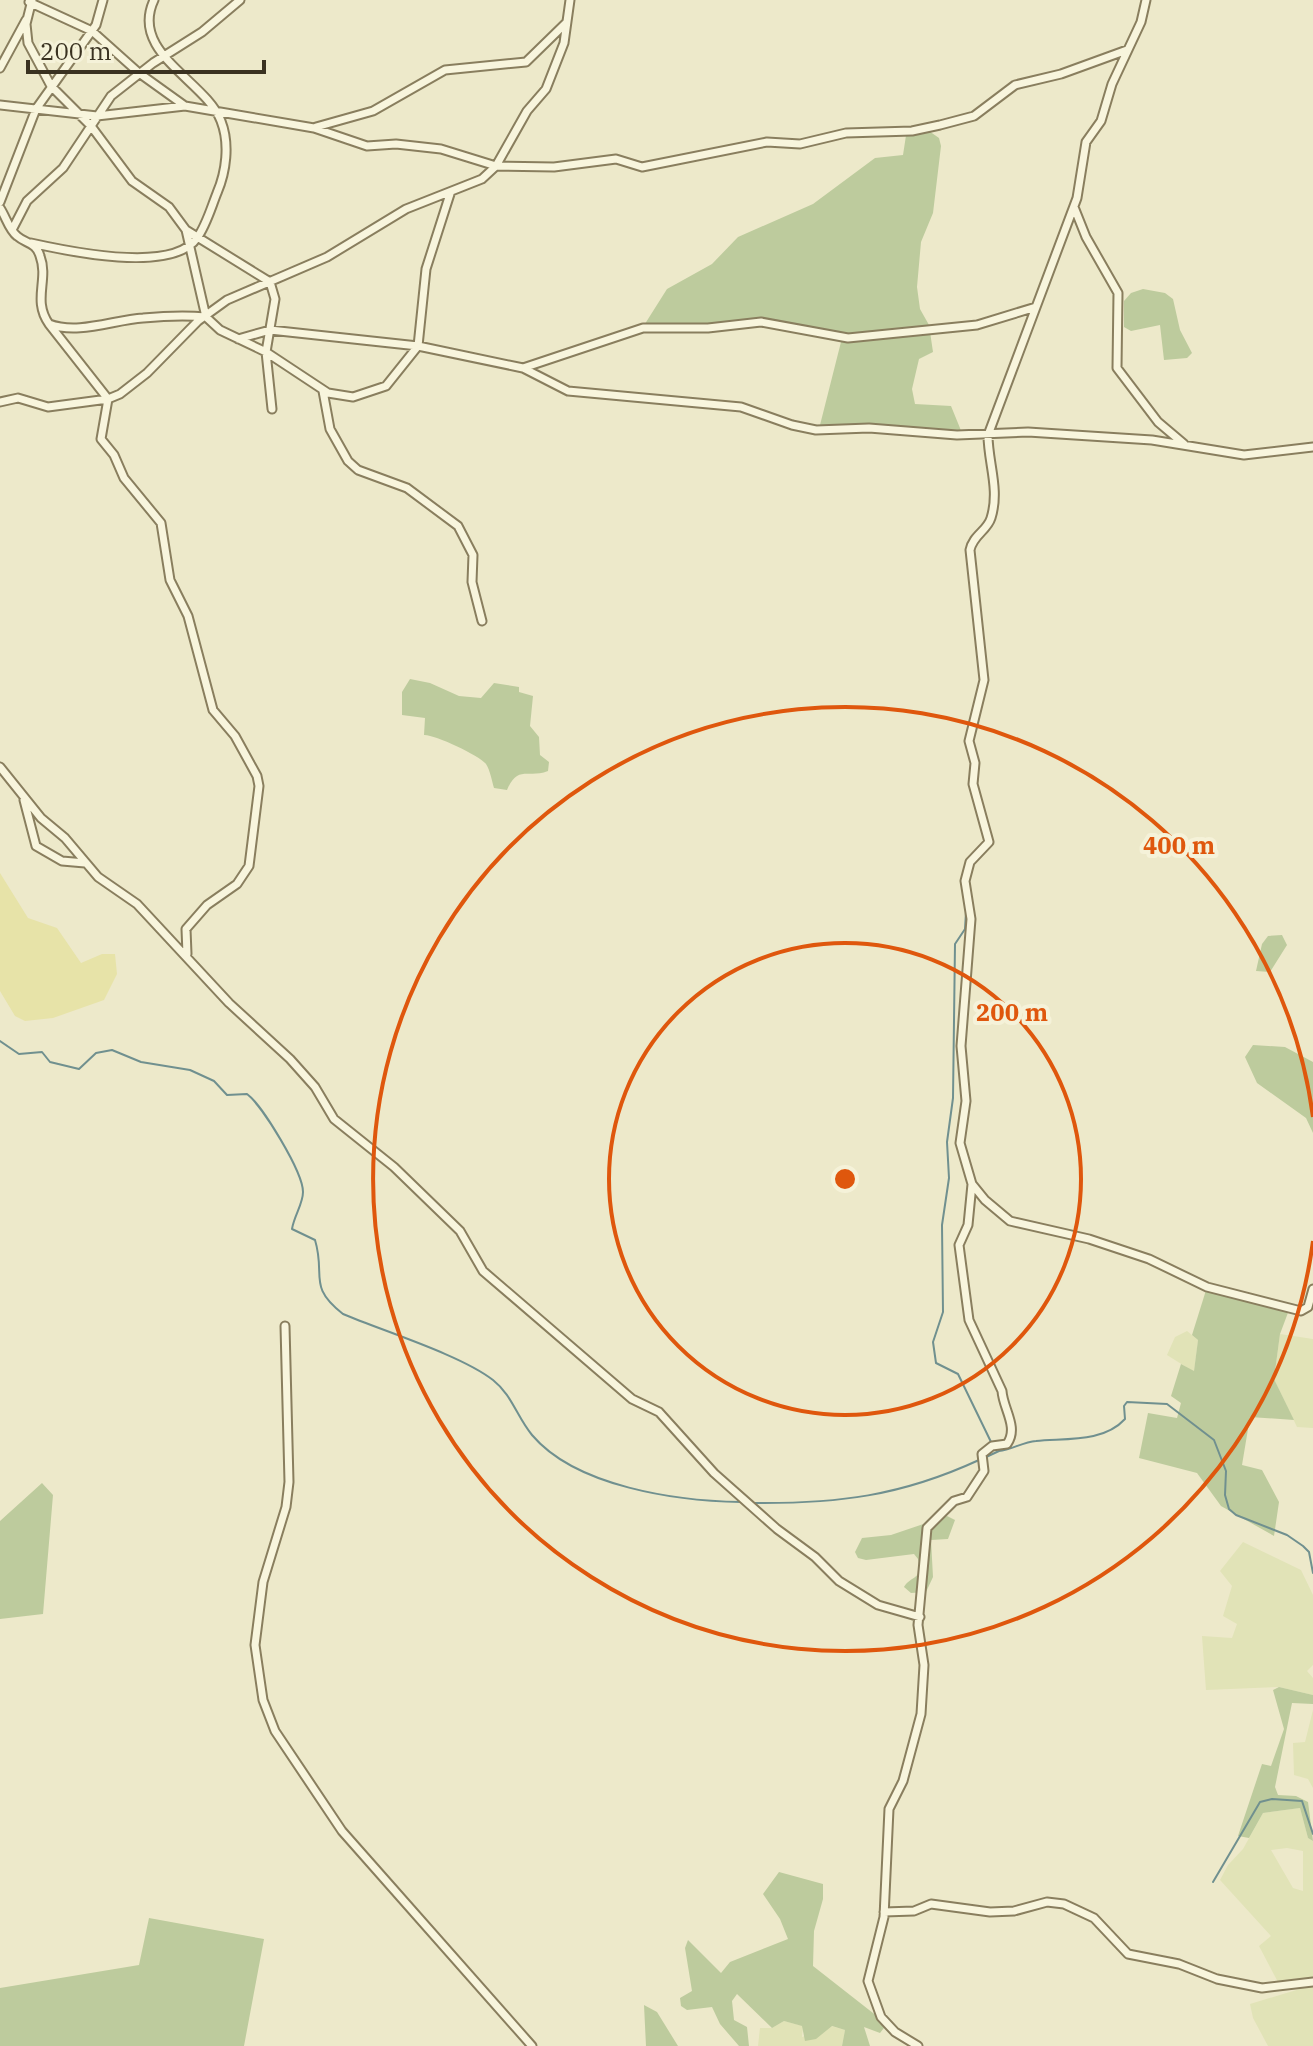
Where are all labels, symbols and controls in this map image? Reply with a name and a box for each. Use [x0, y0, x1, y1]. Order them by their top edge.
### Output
scale bar [28, 24, 264, 74]
text: 200 m [40, 35, 112, 67]
text: 400 m [1143, 829, 1215, 861]
text: 200 m [976, 996, 1048, 1028]
centre of rings [831, 1165, 859, 1193]

